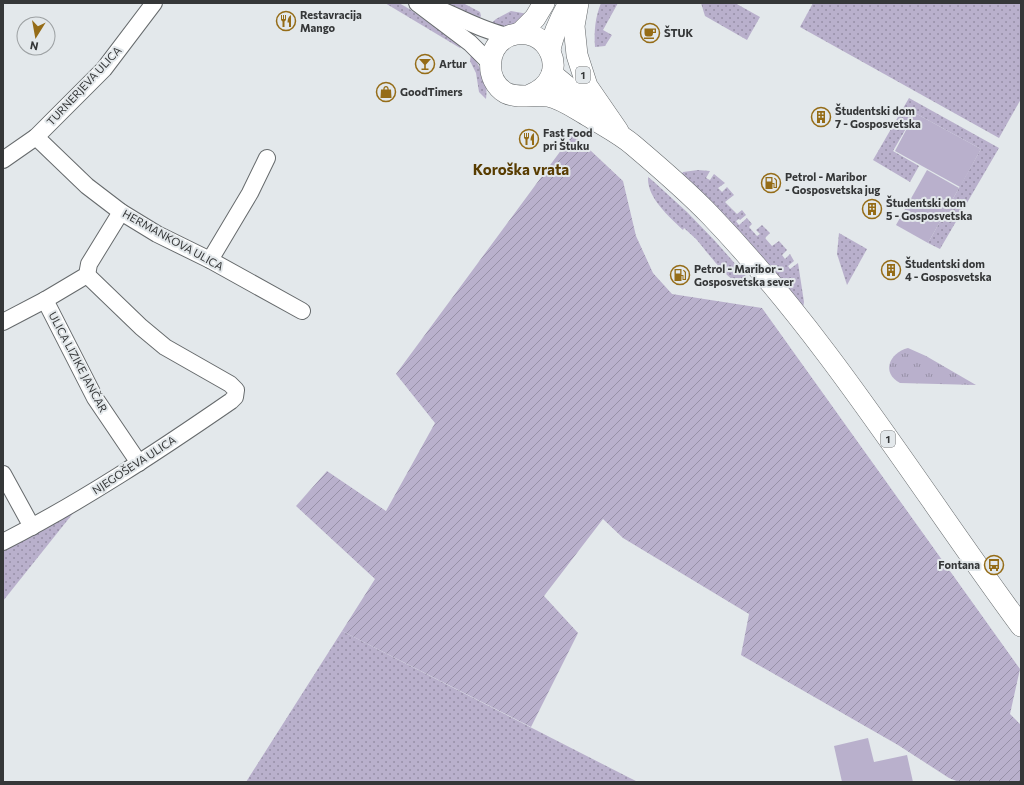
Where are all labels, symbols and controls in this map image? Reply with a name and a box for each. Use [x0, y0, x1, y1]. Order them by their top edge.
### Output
place label: Restavracija Mango [300, 8, 362, 34]
restaurant icon: Restavracija Mango [275, 10, 297, 32]
north arrow [16, 16, 56, 56]
cafe icon: ŠTUK [639, 22, 661, 44]
place label: ŠTUK [664, 25, 694, 39]
text: N [29, 39, 39, 53]
street label: TURNERJEVA ULICA [44, 43, 125, 129]
bar icon: Artur [414, 53, 436, 75]
place label: Artur [439, 57, 467, 70]
road number: 1 [576, 67, 590, 83]
shop icon: GoodTimers [375, 81, 397, 103]
place label: GoodTimers [400, 85, 463, 98]
place label: Študentski dom 7 - Gosposvetska [835, 103, 921, 130]
building icon: Študentski dom 7 - Gosposvetska [810, 106, 832, 128]
place label: Fast Food pri Štuku [543, 126, 593, 152]
restaurant icon: Fast Food pri Štuku [518, 128, 540, 150]
district label: Koroška vrata [473, 160, 569, 178]
place label: Petrol - Maribor - Gosposvetska jug [785, 170, 880, 196]
fuel station icon: Petrol - Maribor - Gosposvetska jug [760, 172, 782, 194]
place label: Študentski dom 5 - Gosposvetska [886, 195, 972, 222]
building icon: Študentski dom 5 - Gosposvetska [861, 198, 883, 220]
street label: HERMANKOVA ULICA [121, 206, 226, 273]
place label: Študentski dom 4 - Gosposvetska [905, 256, 992, 283]
building icon: Študentski dom 4 - Gosposvetska [880, 259, 902, 281]
place label: Petrol - Maribor - Gosposvetska sever [694, 262, 794, 288]
fuel station icon: Petrol - Maribor - Gosposvetska sever [669, 264, 691, 286]
street label: ULICA LIZIKE JANČAR [46, 309, 112, 415]
road number: 1 [881, 431, 895, 447]
street label: NJEGOŠEVA ULICA [89, 432, 179, 497]
bus stop icon: Fontana [983, 554, 1005, 576]
place label: Fontana [938, 558, 980, 571]

